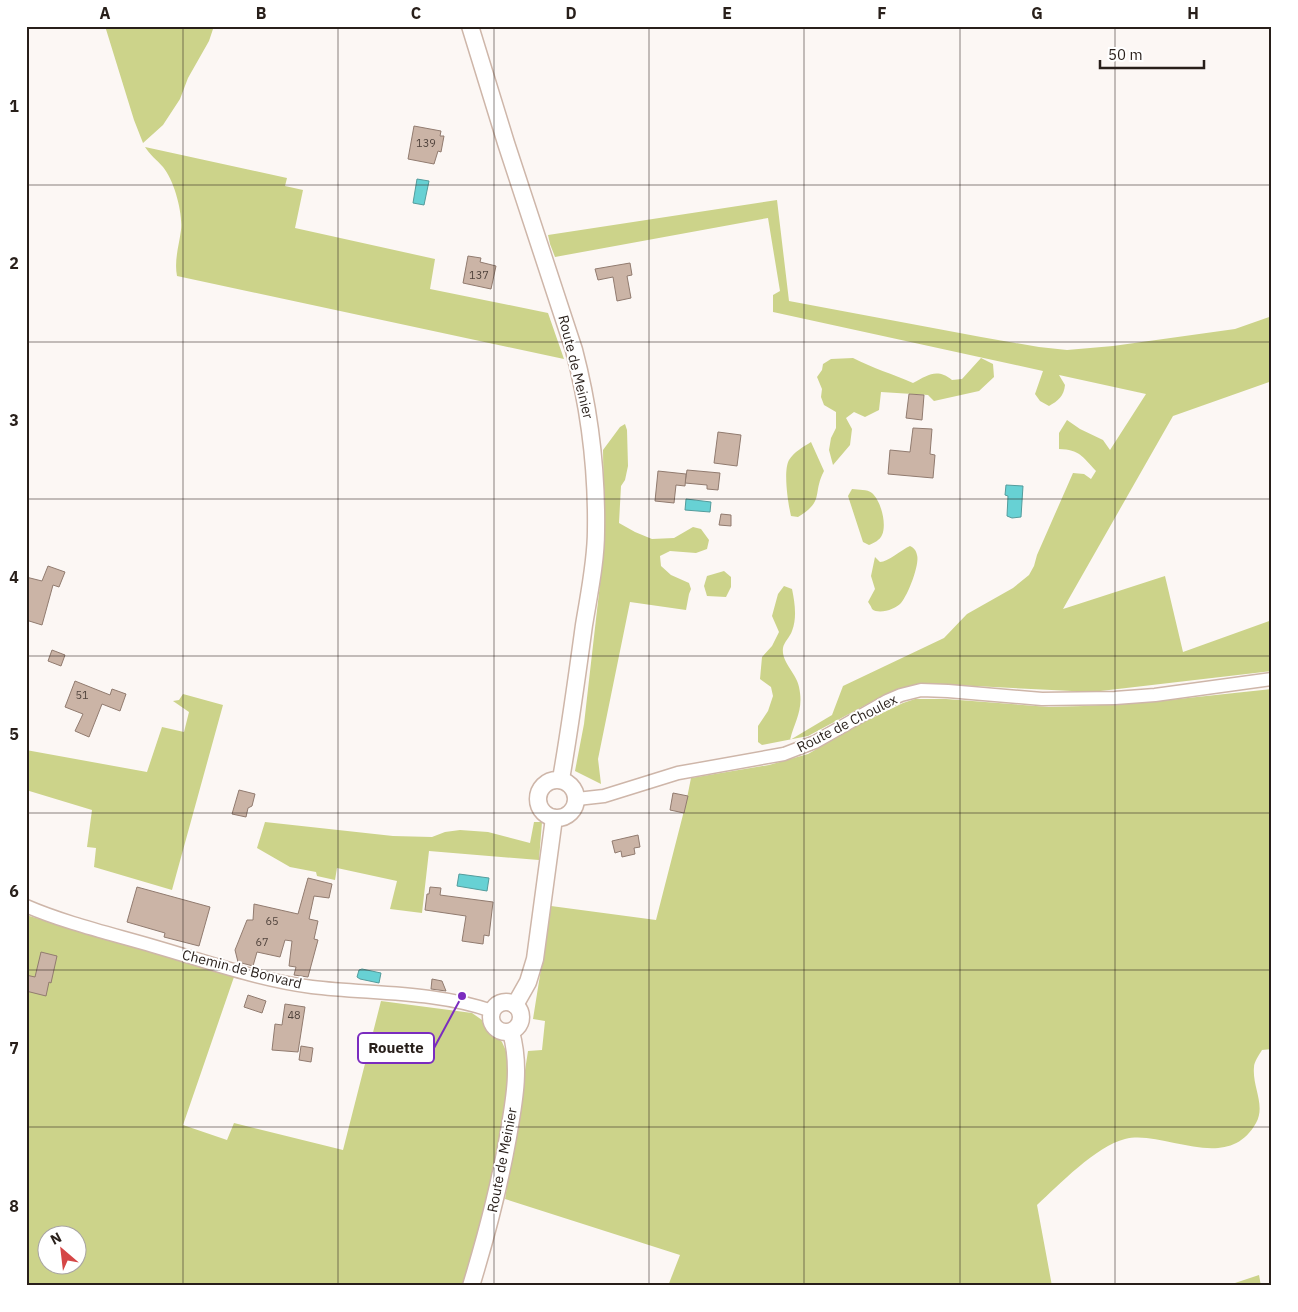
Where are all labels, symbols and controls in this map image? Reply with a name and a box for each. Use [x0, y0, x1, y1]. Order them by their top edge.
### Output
text: A [100, 3, 111, 23]
text: B [256, 3, 267, 23]
text: C [411, 3, 421, 23]
text: D [565, 3, 577, 23]
text: E [722, 3, 732, 23]
text: F [877, 3, 887, 23]
text: G [1031, 3, 1043, 23]
text: H [1187, 3, 1199, 23]
scale bar [1100, 38, 1204, 70]
text: 50 m [1108, 45, 1143, 64]
text: 1 [9, 96, 19, 116]
house number: 139 [416, 136, 436, 150]
text: 2 [9, 253, 19, 273]
house number: 137 [469, 268, 489, 282]
street label: Route de Meinier [554, 313, 598, 421]
text: 3 [9, 410, 19, 430]
text: 4 [9, 567, 19, 587]
house number: 51 [75, 688, 89, 702]
street label: Route de Choulex [794, 690, 900, 756]
text: 5 [9, 724, 19, 744]
text: 6 [9, 881, 19, 901]
house number: 65 [265, 914, 279, 928]
house number: 67 [255, 935, 269, 949]
street label: Chemin de Bonvard [180, 945, 304, 993]
house number: 48 [287, 1008, 301, 1022]
callout: Rouette [358, 1033, 434, 1063]
text: 7 [9, 1038, 19, 1058]
text: Rouette [368, 1038, 424, 1057]
street label: Route de Meinier [483, 1106, 521, 1214]
text: 8 [9, 1196, 19, 1216]
north arrow [38, 1224, 88, 1274]
text: N [47, 1228, 65, 1249]

